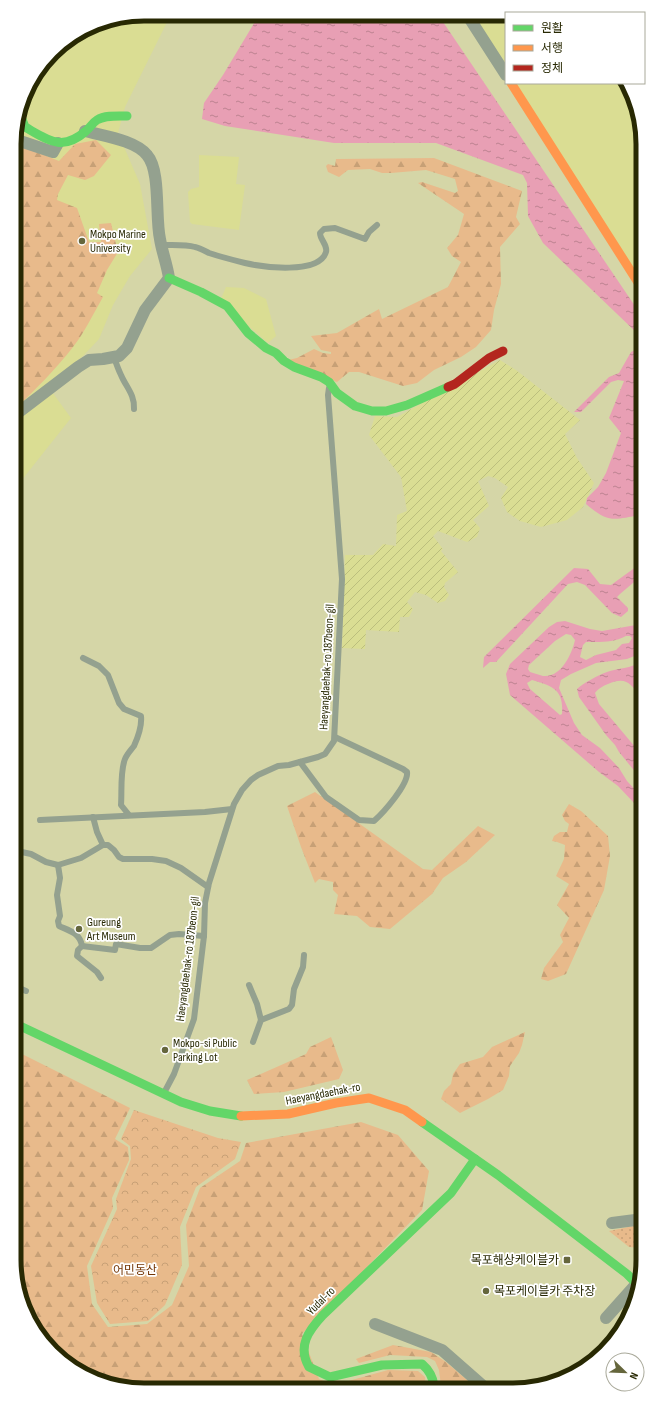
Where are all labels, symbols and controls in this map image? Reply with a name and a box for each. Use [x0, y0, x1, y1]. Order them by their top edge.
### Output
legend [505, 12, 645, 84]
text: 원활 [541, 21, 563, 36]
text: 서행 [541, 41, 563, 56]
text: 정체 [541, 61, 563, 76]
place label: Mokpo Marine University [90, 227, 146, 256]
marker: Mokpo Marine University [77, 236, 87, 246]
street label: Haeyangdaehak-ro 187beon-gil [316, 604, 338, 730]
street label: Haeyangdaehak-ro 187beon-gil [173, 896, 203, 1022]
place label: Gureung Art Museum [86, 915, 136, 944]
marker: Gureung Art Museum [74, 924, 84, 934]
place label: Mokpo-si Public Parking Lot [173, 1036, 237, 1065]
marker: Mokpo-si Public Parking Lot [160, 1045, 170, 1055]
street label: Haeyangdaehak-ro [284, 1079, 362, 1109]
place label: 목포해상케이블카 [471, 1253, 559, 1268]
marker: 목포해상케이블카 [562, 1255, 572, 1265]
park label: 어민동산 [113, 1263, 157, 1278]
street label: Yudal-ro [304, 1284, 338, 1318]
place label: 목포케이블카 주차장 [494, 1284, 595, 1299]
marker: 목포케이블카 주차장 [481, 1286, 491, 1296]
north arrow [605, 1352, 645, 1392]
text: N [627, 1370, 641, 1381]

